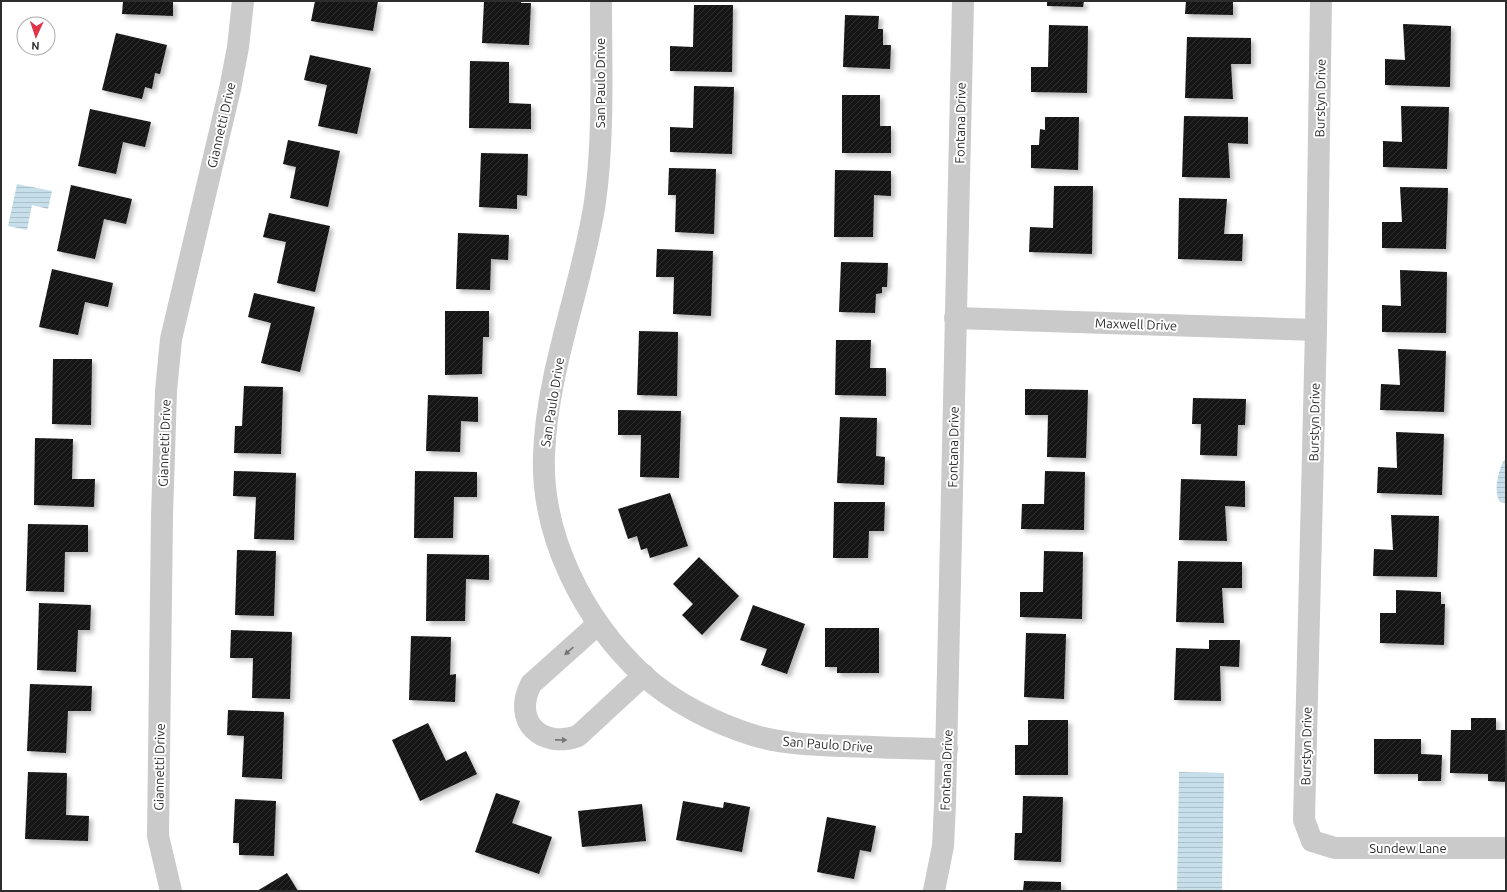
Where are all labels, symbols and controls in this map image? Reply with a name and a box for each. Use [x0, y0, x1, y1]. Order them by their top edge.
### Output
north arrow [16, 16, 56, 56]
street label: San Paulo Drive [593, 38, 607, 128]
text: N [31, 40, 40, 52]
street label: Burstyn Drive [1312, 58, 1328, 138]
street label: Giannetti Drive [204, 81, 238, 169]
street label: Fontana Drive [952, 82, 968, 164]
street label: Maxwell Drive [1095, 316, 1177, 332]
street label: San Paulo Drive [538, 356, 566, 448]
street label: Burstyn Drive [1306, 382, 1322, 462]
street label: Giannetti Drive [155, 399, 173, 487]
street label: Fontana Drive [945, 406, 961, 488]
one-way arrow [564, 646, 574, 655]
street label: Burstyn Drive [1298, 706, 1314, 786]
street label: Giannetti Drive [151, 723, 167, 811]
street label: Fontana Drive [938, 729, 954, 811]
street label: San Paulo Drive [782, 734, 874, 754]
one-way arrow [555, 736, 567, 743]
street label: Sundew Lane [1369, 841, 1447, 855]

